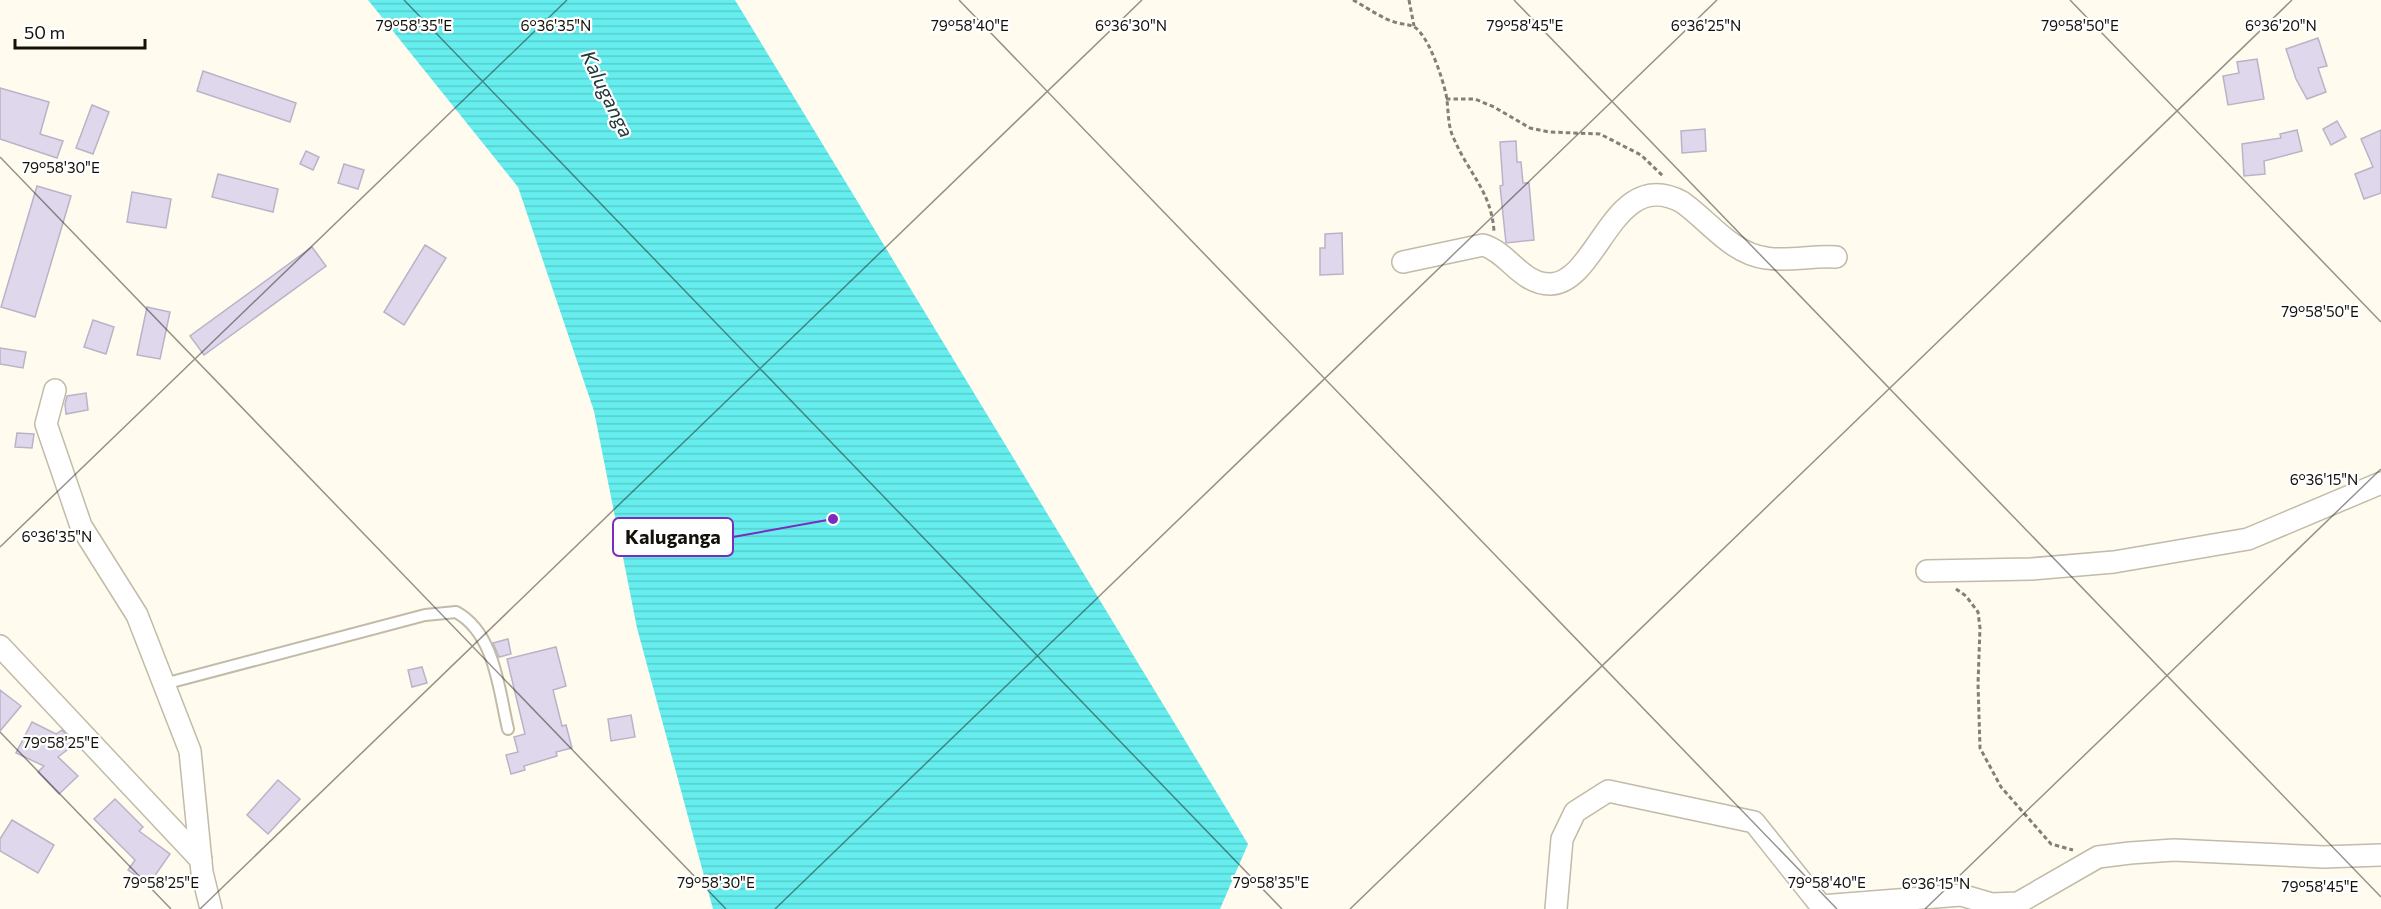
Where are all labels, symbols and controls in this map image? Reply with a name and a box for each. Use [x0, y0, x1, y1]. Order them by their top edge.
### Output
scale bar [15, 12, 146, 50]
text: 79°58'35"E [376, 16, 452, 34]
text: 6°36'35"N [521, 16, 591, 34]
text: 79°58'40"E [931, 16, 1009, 34]
text: 6°36'30"N [1095, 16, 1167, 34]
text: 79°58'45"E [1487, 16, 1564, 34]
text: 6°36'25"N [1671, 16, 1741, 34]
text: 79°58'50"E [2041, 16, 2119, 34]
text: 6°36'20"N [2245, 16, 2317, 34]
text: 50 m [24, 21, 65, 43]
water label: Kaluganga [577, 46, 639, 141]
text: 79°58'30"E [22, 158, 100, 176]
text: 79°58'50"E [2281, 302, 2359, 320]
text: 6°36'15"N [2290, 470, 2358, 488]
callout: Kaluganga [613, 518, 733, 556]
text: Kaluganga [625, 524, 721, 548]
text: 6°36'35"N [22, 527, 92, 545]
text: 79°58'25"E [23, 733, 99, 751]
text: 79°58'25"E [123, 873, 199, 891]
text: 79°58'30"E [677, 873, 755, 891]
text: 79°58'35"E [1233, 873, 1309, 891]
text: 79°58'40"E [1788, 873, 1866, 891]
text: 6°36'15"N [1902, 874, 1970, 892]
text: 79°58'45"E [2282, 877, 2359, 895]

